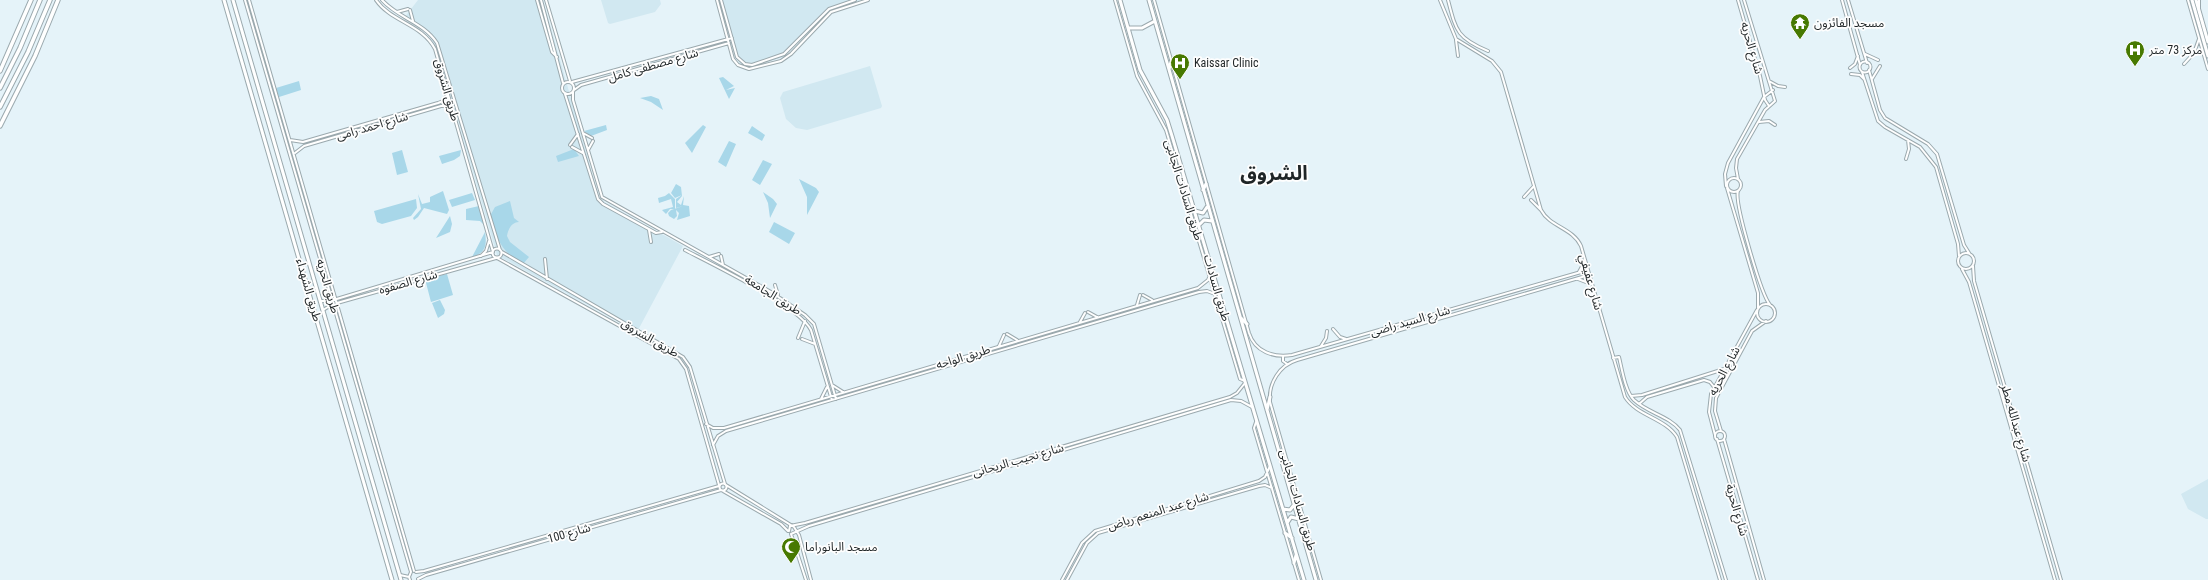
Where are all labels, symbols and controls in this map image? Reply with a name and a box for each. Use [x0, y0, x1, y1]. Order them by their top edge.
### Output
temple icon: مسجد الفائزون [1789, 12, 1811, 40]
place label: مسجد الفائزون [1814, 16, 1884, 30]
street label: شارع الحريه [1736, 20, 1766, 76]
hospital icon: مركز 73 متر [2124, 39, 2146, 67]
place label: مركز 73 متر [2148, 43, 2202, 57]
street label: شارع مصطفى كامل [606, 45, 700, 87]
hospital icon: Kaissar Clinic [1169, 52, 1191, 80]
place label: Kaissar Clinic [1194, 56, 1259, 70]
street label: طريق الشروق [430, 57, 463, 123]
street label: شارع احمد رامى [334, 109, 410, 145]
street label: طريق السادات الجانبى [1161, 138, 1206, 242]
district label: الشروق [1240, 161, 1308, 185]
street label: شارع عفيفي [1574, 252, 1606, 312]
street label: طريق السادات [1200, 253, 1233, 323]
street label: طريق الشهداء [292, 257, 325, 323]
street label: طريق الحريه [313, 257, 342, 315]
street label: شارع الصفوه [377, 267, 439, 299]
street label: طريق الجامعة [742, 272, 804, 319]
street label: شارع السيد راضى [1368, 303, 1452, 341]
street label: طريق الشروق [618, 316, 681, 361]
street label: طريق الواحه [934, 342, 992, 373]
street label: شارع الحريه [1705, 344, 1745, 399]
street label: شارع عبدالله مطر [1996, 381, 2034, 464]
street label: شارع نجيب الريحانى [971, 440, 1066, 482]
street label: طريق السادات الجانبى [1276, 448, 1319, 553]
street label: شارع الحرية [1721, 482, 1751, 538]
street label: شارع عبد المنعم رياض [1106, 489, 1211, 535]
street label: شارع 100 [546, 520, 593, 548]
mosque icon: مسجد البانوراما [780, 536, 802, 564]
place label: مسجد البانوراما [805, 540, 878, 554]

